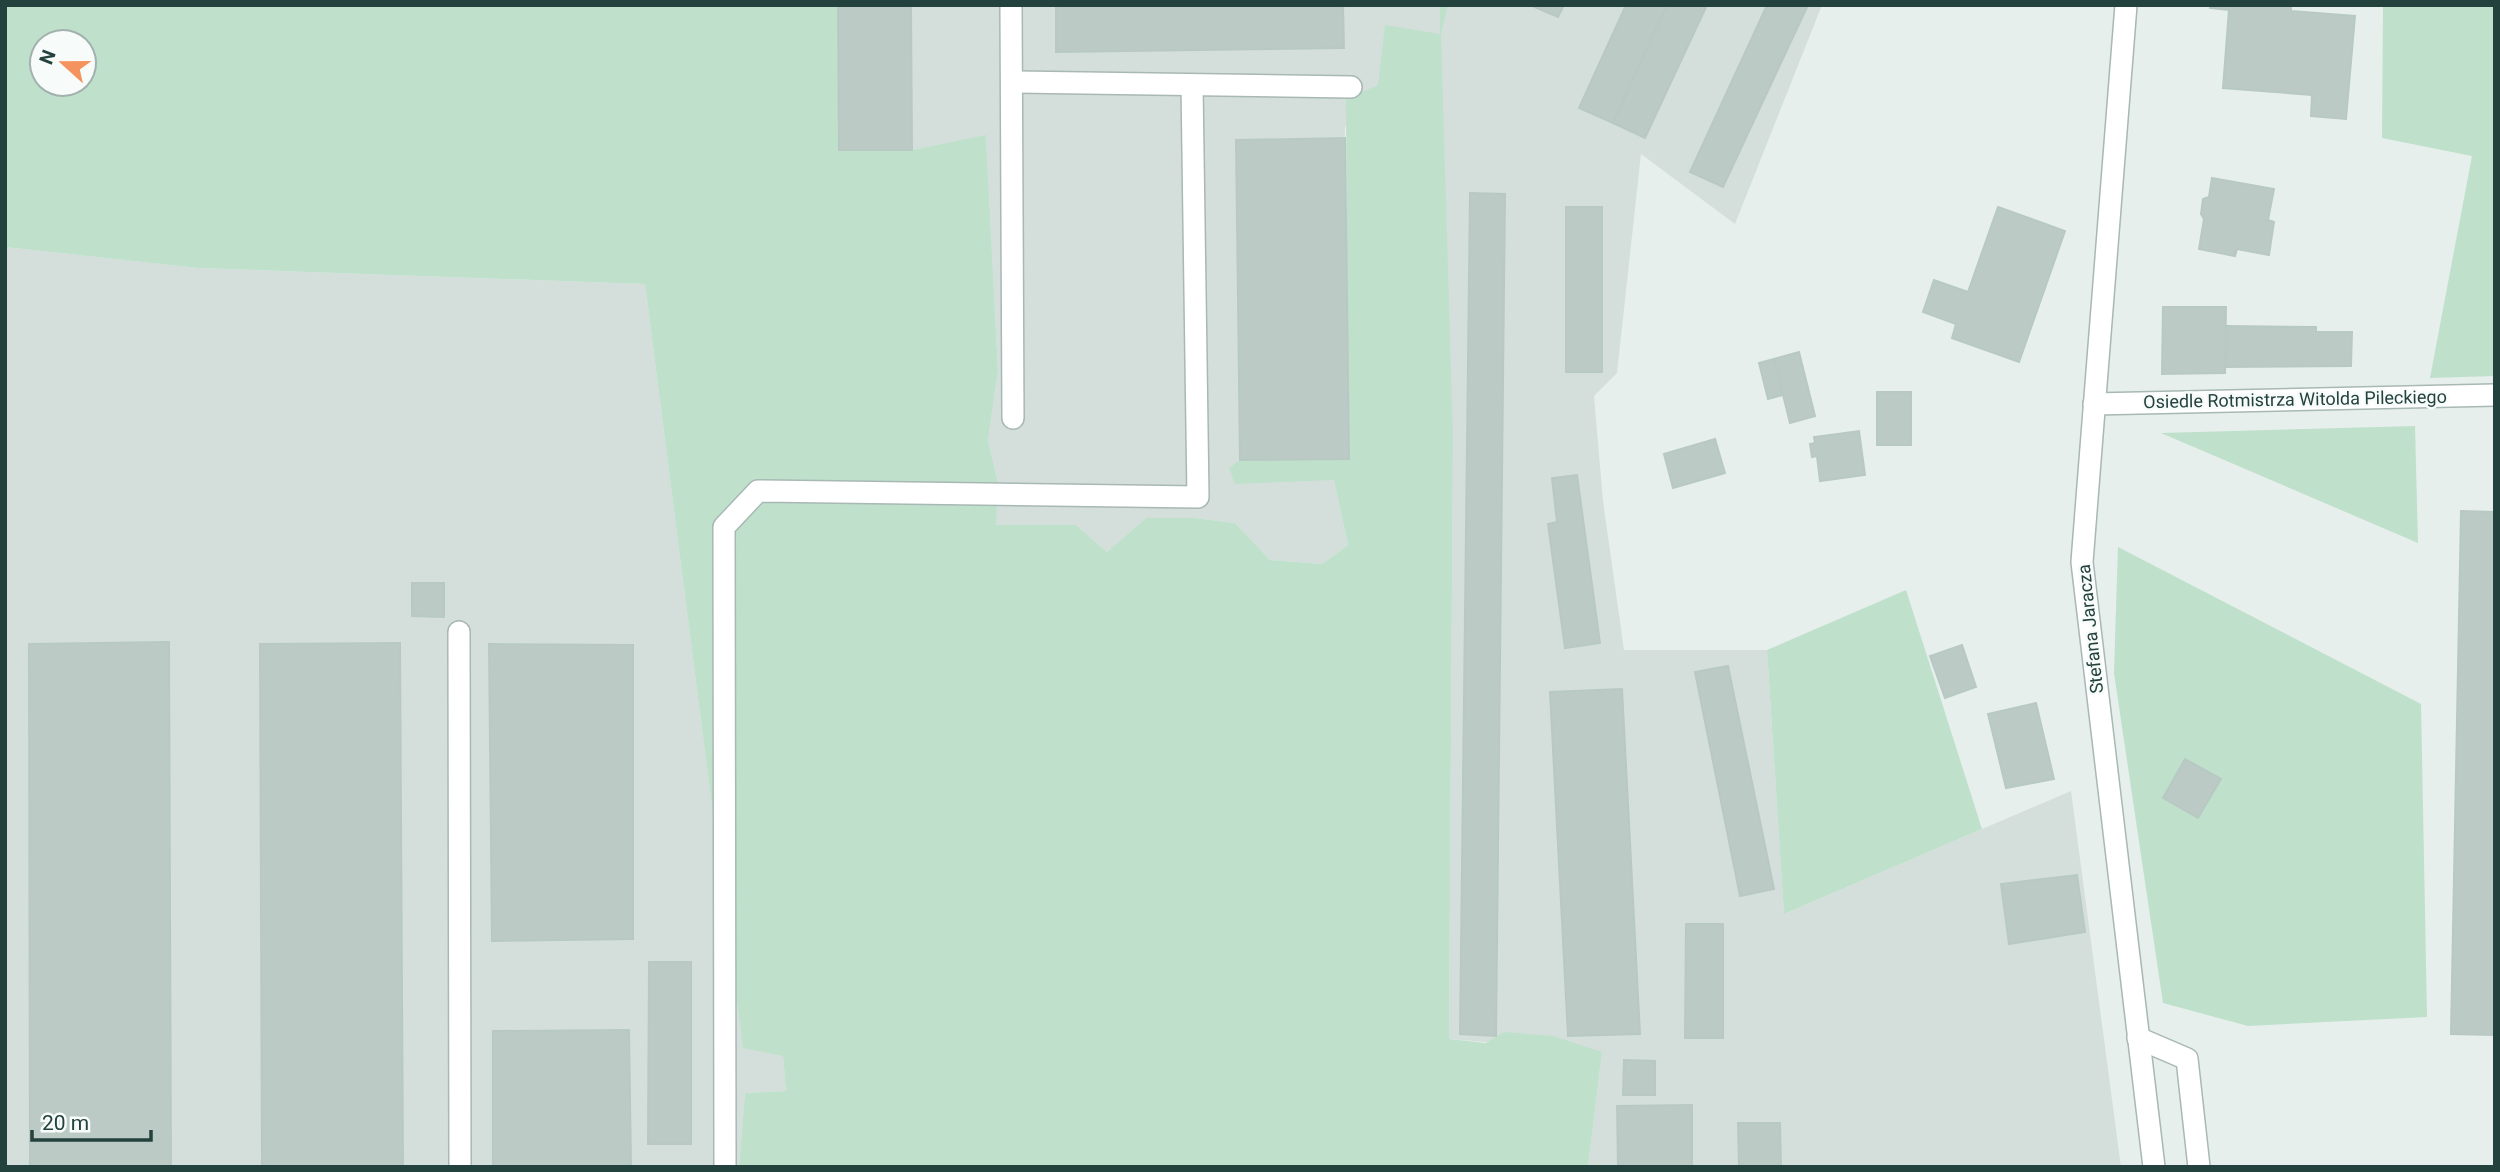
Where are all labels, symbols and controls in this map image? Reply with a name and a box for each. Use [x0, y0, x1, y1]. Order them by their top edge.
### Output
north arrow [28, 28, 98, 98]
text: N [34, 47, 61, 67]
street label: Osiedle Rotmistrza Witolda Pileckiego [2143, 386, 2447, 412]
street label: Stefana Jaracza [2073, 563, 2107, 695]
scale bar [32, 1098, 150, 1142]
text: 20 m [42, 1111, 89, 1135]

